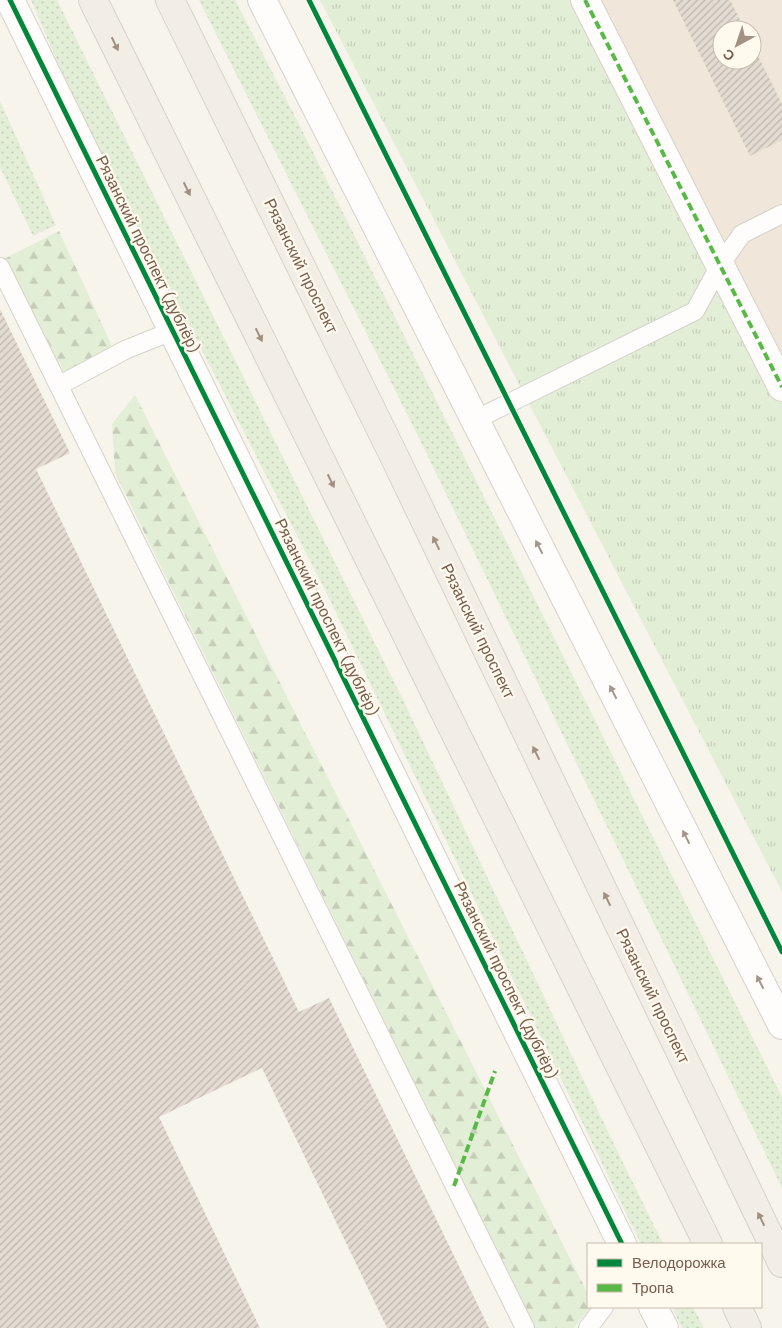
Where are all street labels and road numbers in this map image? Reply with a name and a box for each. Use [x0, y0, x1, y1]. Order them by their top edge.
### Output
street label: Рязанский проспект (дублёр) [91, 152, 205, 356]
street label: Рязанский проспект [259, 195, 343, 338]
street label: Рязанский проспект (дублёр) [270, 515, 384, 719]
street label: Рязанский проспект [436, 560, 520, 703]
street label: Рязанский проспект (дублёр) [449, 878, 563, 1082]
street label: Рязанский проспект [611, 925, 695, 1068]

